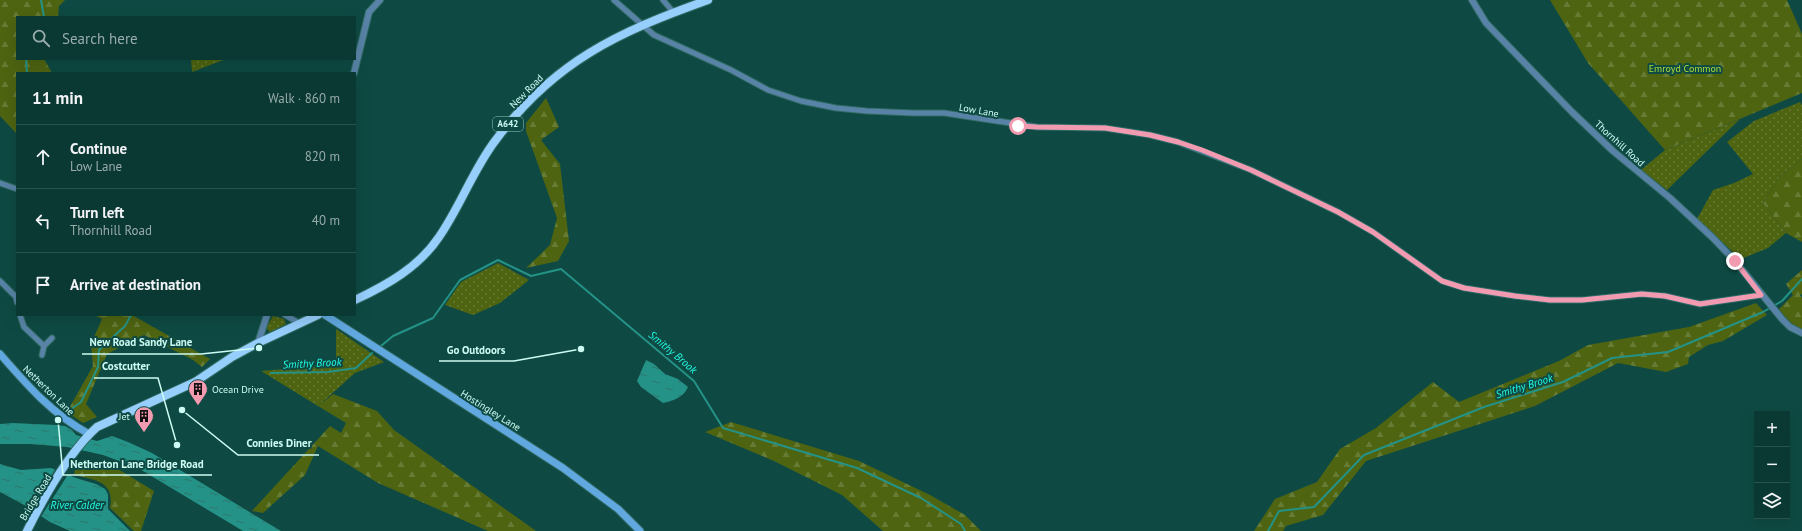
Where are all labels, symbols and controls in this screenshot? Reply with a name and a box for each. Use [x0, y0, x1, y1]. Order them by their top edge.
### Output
search box [16, 16, 356, 60]
icon: search [30, 27, 52, 49]
text: Search here [62, 29, 138, 48]
park label: Emroyd Common [1649, 62, 1721, 75]
street label: New Road [507, 72, 546, 111]
text: 11 min [32, 87, 83, 109]
text: Walk · 860 m [268, 90, 340, 107]
street label: Low Lane [958, 101, 1000, 120]
road number: A642 [493, 117, 523, 131]
route start [1009, 117, 1027, 135]
street label: Thornhill Road [1592, 117, 1647, 169]
text: Continue [70, 139, 127, 158]
icon: ahead [32, 146, 54, 168]
text: 820 m [305, 148, 340, 165]
text: Low Lane [70, 158, 122, 175]
text: Turn left [70, 203, 124, 222]
icon: left [32, 210, 54, 232]
text: 40 m [312, 212, 340, 229]
text: Thornhill Road [70, 222, 152, 239]
route end [1726, 252, 1744, 270]
icon: arrive [32, 274, 54, 296]
text: Arrive at destination [70, 275, 201, 294]
water label: Smithy Brook [646, 328, 701, 377]
callout: New Road Sandy Lane [82, 331, 201, 354]
text: New Road Sandy Lane [90, 335, 193, 349]
callout: Go Outdoors [439, 338, 514, 361]
text: Go Outdoors [447, 343, 506, 357]
water label: Smithy Brook [282, 354, 343, 372]
callout: Costcutter [94, 355, 158, 378]
text: Costcutter [102, 359, 150, 373]
street label: Netherton Lane [20, 363, 77, 418]
water label: Smithy Brook [1494, 370, 1555, 401]
building icon: Ocean Drive [187, 378, 209, 406]
place label: Ocean Drive [212, 383, 264, 396]
street label: Hostingley Lane [458, 387, 523, 434]
building icon: Jet [133, 405, 155, 433]
place label: Jet [118, 410, 131, 423]
map controls [1754, 411, 1790, 519]
button: + [1754, 411, 1790, 447]
callout: Connies Diner [238, 432, 319, 455]
text: Connies Diner [246, 436, 312, 450]
button: − [1754, 447, 1790, 483]
callout: Netherton Lane Bridge Road [63, 452, 212, 475]
text: Netherton Lane Bridge Road [70, 457, 204, 471]
street label: Bridge Road [17, 472, 54, 523]
button: layers [1754, 483, 1790, 519]
water label: River Calder [50, 498, 105, 512]

